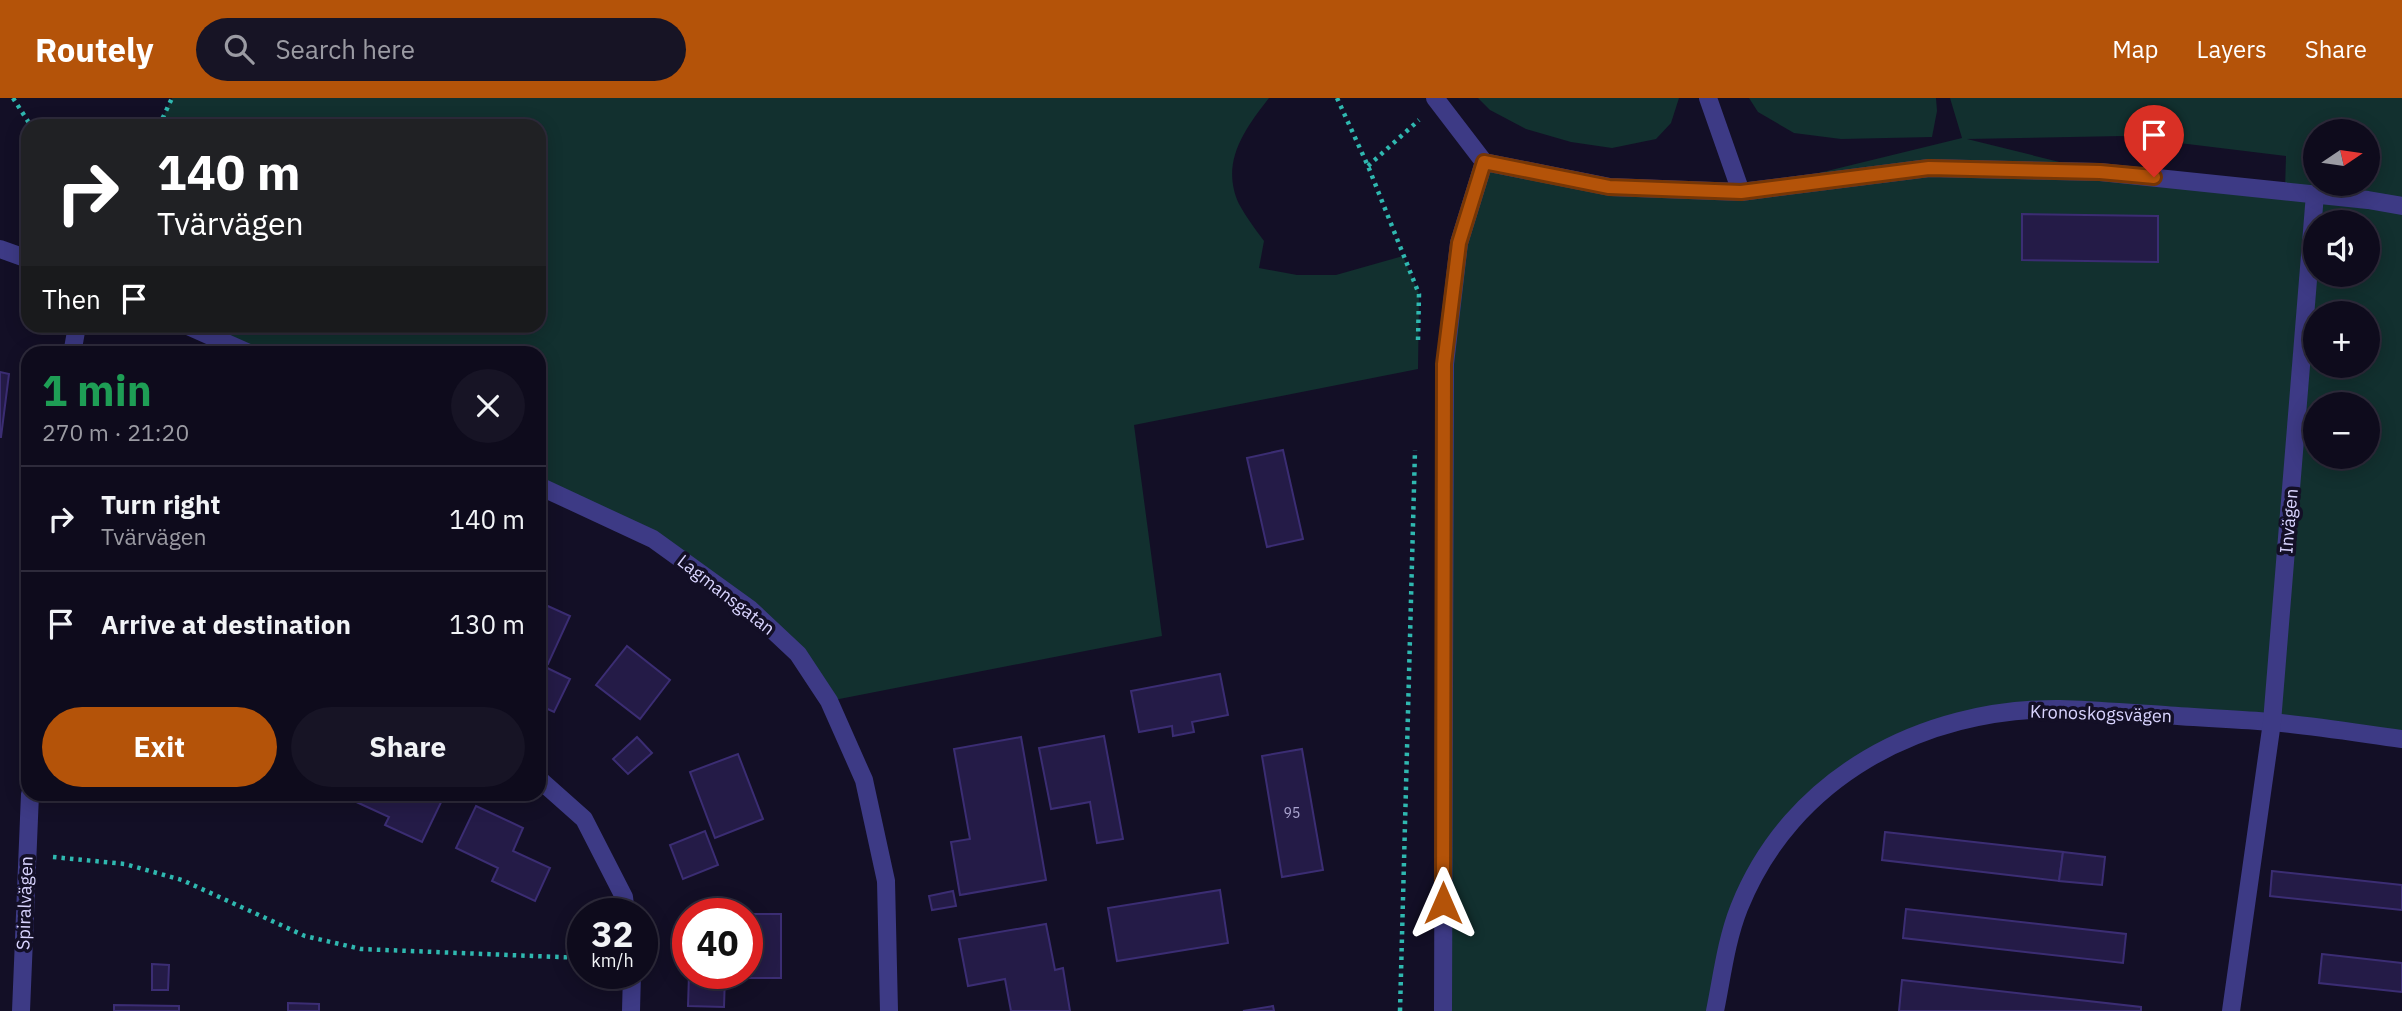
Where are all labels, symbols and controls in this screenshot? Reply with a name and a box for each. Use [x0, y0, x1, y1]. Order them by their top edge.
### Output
search box [196, 18, 686, 81]
text: Routely [35, 28, 154, 71]
icon: search [220, 30, 258, 68]
text: Search here [276, 32, 415, 66]
text: Map [2112, 33, 2159, 65]
text: Layers [2197, 33, 2267, 65]
text: Share [2305, 33, 2367, 65]
pin [2124, 105, 2184, 177]
icon: arrive [2135, 116, 2173, 154]
north arrow [2303, 119, 2380, 196]
map controls [2303, 119, 2380, 469]
text: 140 m [157, 140, 301, 203]
icon: right [42, 147, 133, 238]
text: Tvärvägen [157, 202, 304, 244]
button: sound [2303, 210, 2380, 287]
icon: arrive [115, 280, 153, 318]
text: Then [42, 282, 101, 316]
button: + [2303, 301, 2380, 378]
text: 1 min [42, 363, 152, 418]
button: close [451, 369, 525, 443]
button: − [2303, 392, 2380, 469]
text: 270 m · 21:20 [42, 417, 189, 447]
text: Turn right [101, 487, 220, 521]
street label: Invägen [2274, 488, 2303, 554]
icon: right [42, 500, 80, 538]
text: 140 m [449, 502, 525, 536]
text: Tvärvägen [101, 521, 207, 551]
street label: Lagmansgatan [673, 549, 780, 640]
icon: arrive [42, 605, 80, 643]
text: Arrive at destination [101, 607, 351, 641]
text: 130 m [449, 607, 525, 641]
street label: Kronoskogsvägen [2030, 700, 2172, 727]
button: Exit [42, 707, 277, 787]
button: Share [291, 707, 525, 787]
house number: 95 [1284, 804, 1300, 822]
street label: Spiralvägen [11, 856, 38, 950]
position arrow [1406, 866, 1480, 940]
speed limit sign: 40 [672, 898, 763, 989]
text: 32 [591, 911, 634, 957]
text: km/h [591, 949, 634, 972]

